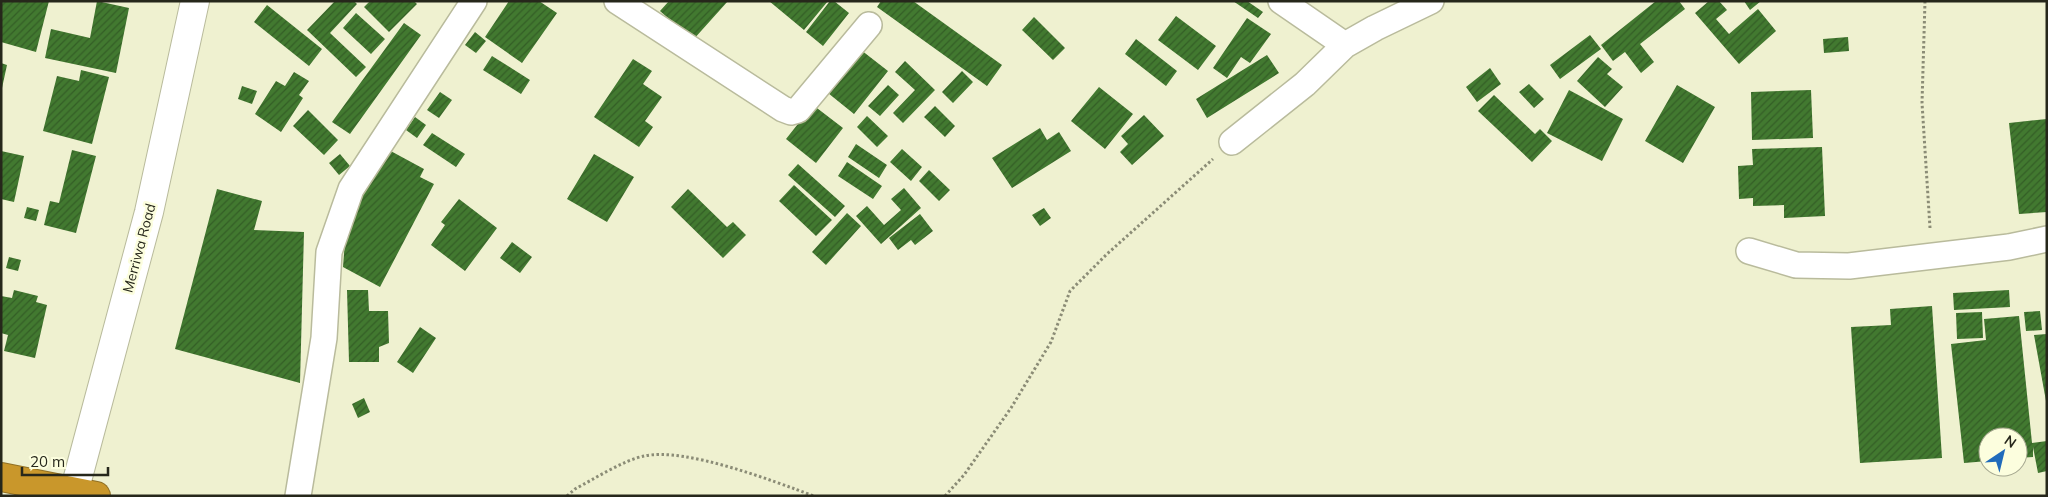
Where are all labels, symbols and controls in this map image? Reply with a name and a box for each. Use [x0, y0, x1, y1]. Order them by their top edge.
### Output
street label: Merriwa Road [118, 201, 160, 295]
north arrow [1978, 427, 2028, 477]
text: N [2001, 431, 2020, 452]
scale bar [22, 444, 109, 476]
text: 20 m [30, 452, 65, 471]

